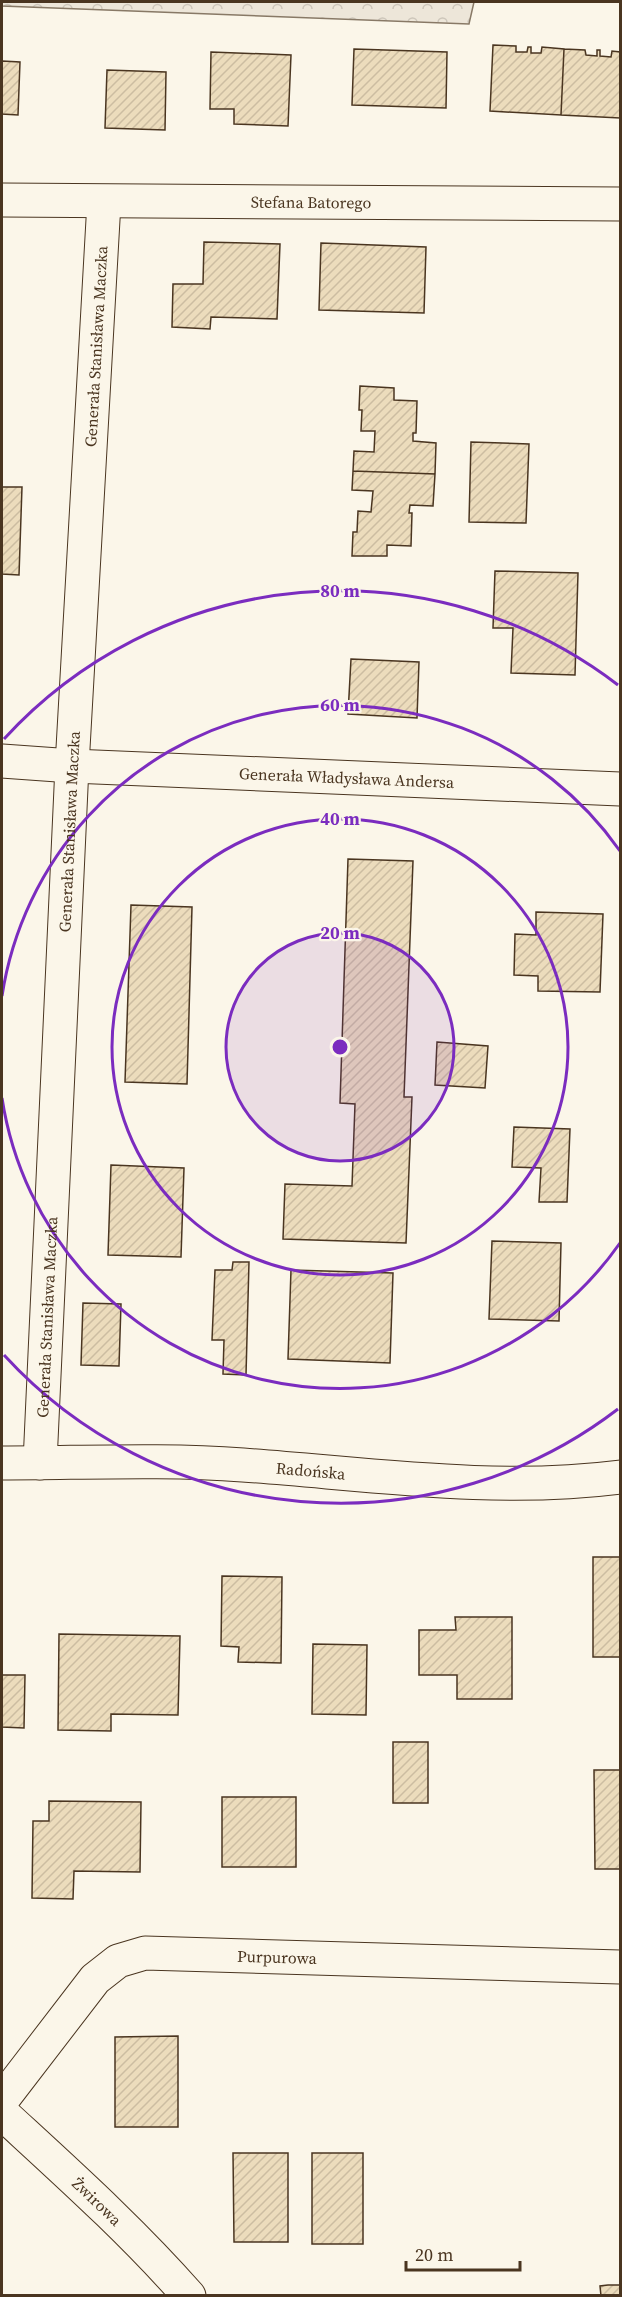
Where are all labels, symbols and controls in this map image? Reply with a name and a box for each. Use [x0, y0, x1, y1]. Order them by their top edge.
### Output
street label: Stefana Batorego [251, 191, 372, 213]
street label: Generała Stanisława Maczka [79, 244, 113, 448]
text: 80 m [320, 578, 360, 603]
text: 60 m [320, 692, 360, 717]
street label: Generała Stanisława Maczka [53, 730, 85, 933]
street label: Generała Władysława Andersa [239, 762, 455, 793]
text: 40 m [320, 806, 360, 831]
text: 20 m [320, 920, 360, 945]
centre of rings [330, 1037, 350, 1057]
street label: Generała Stanisława Maczka [31, 1215, 62, 1418]
street label: Radońska [275, 1457, 347, 1485]
street label: Purpurowa [237, 1945, 318, 1969]
street label: Żwirowa [68, 2172, 127, 2231]
scale bar [406, 2234, 520, 2272]
text: 20 m [415, 2242, 453, 2267]

